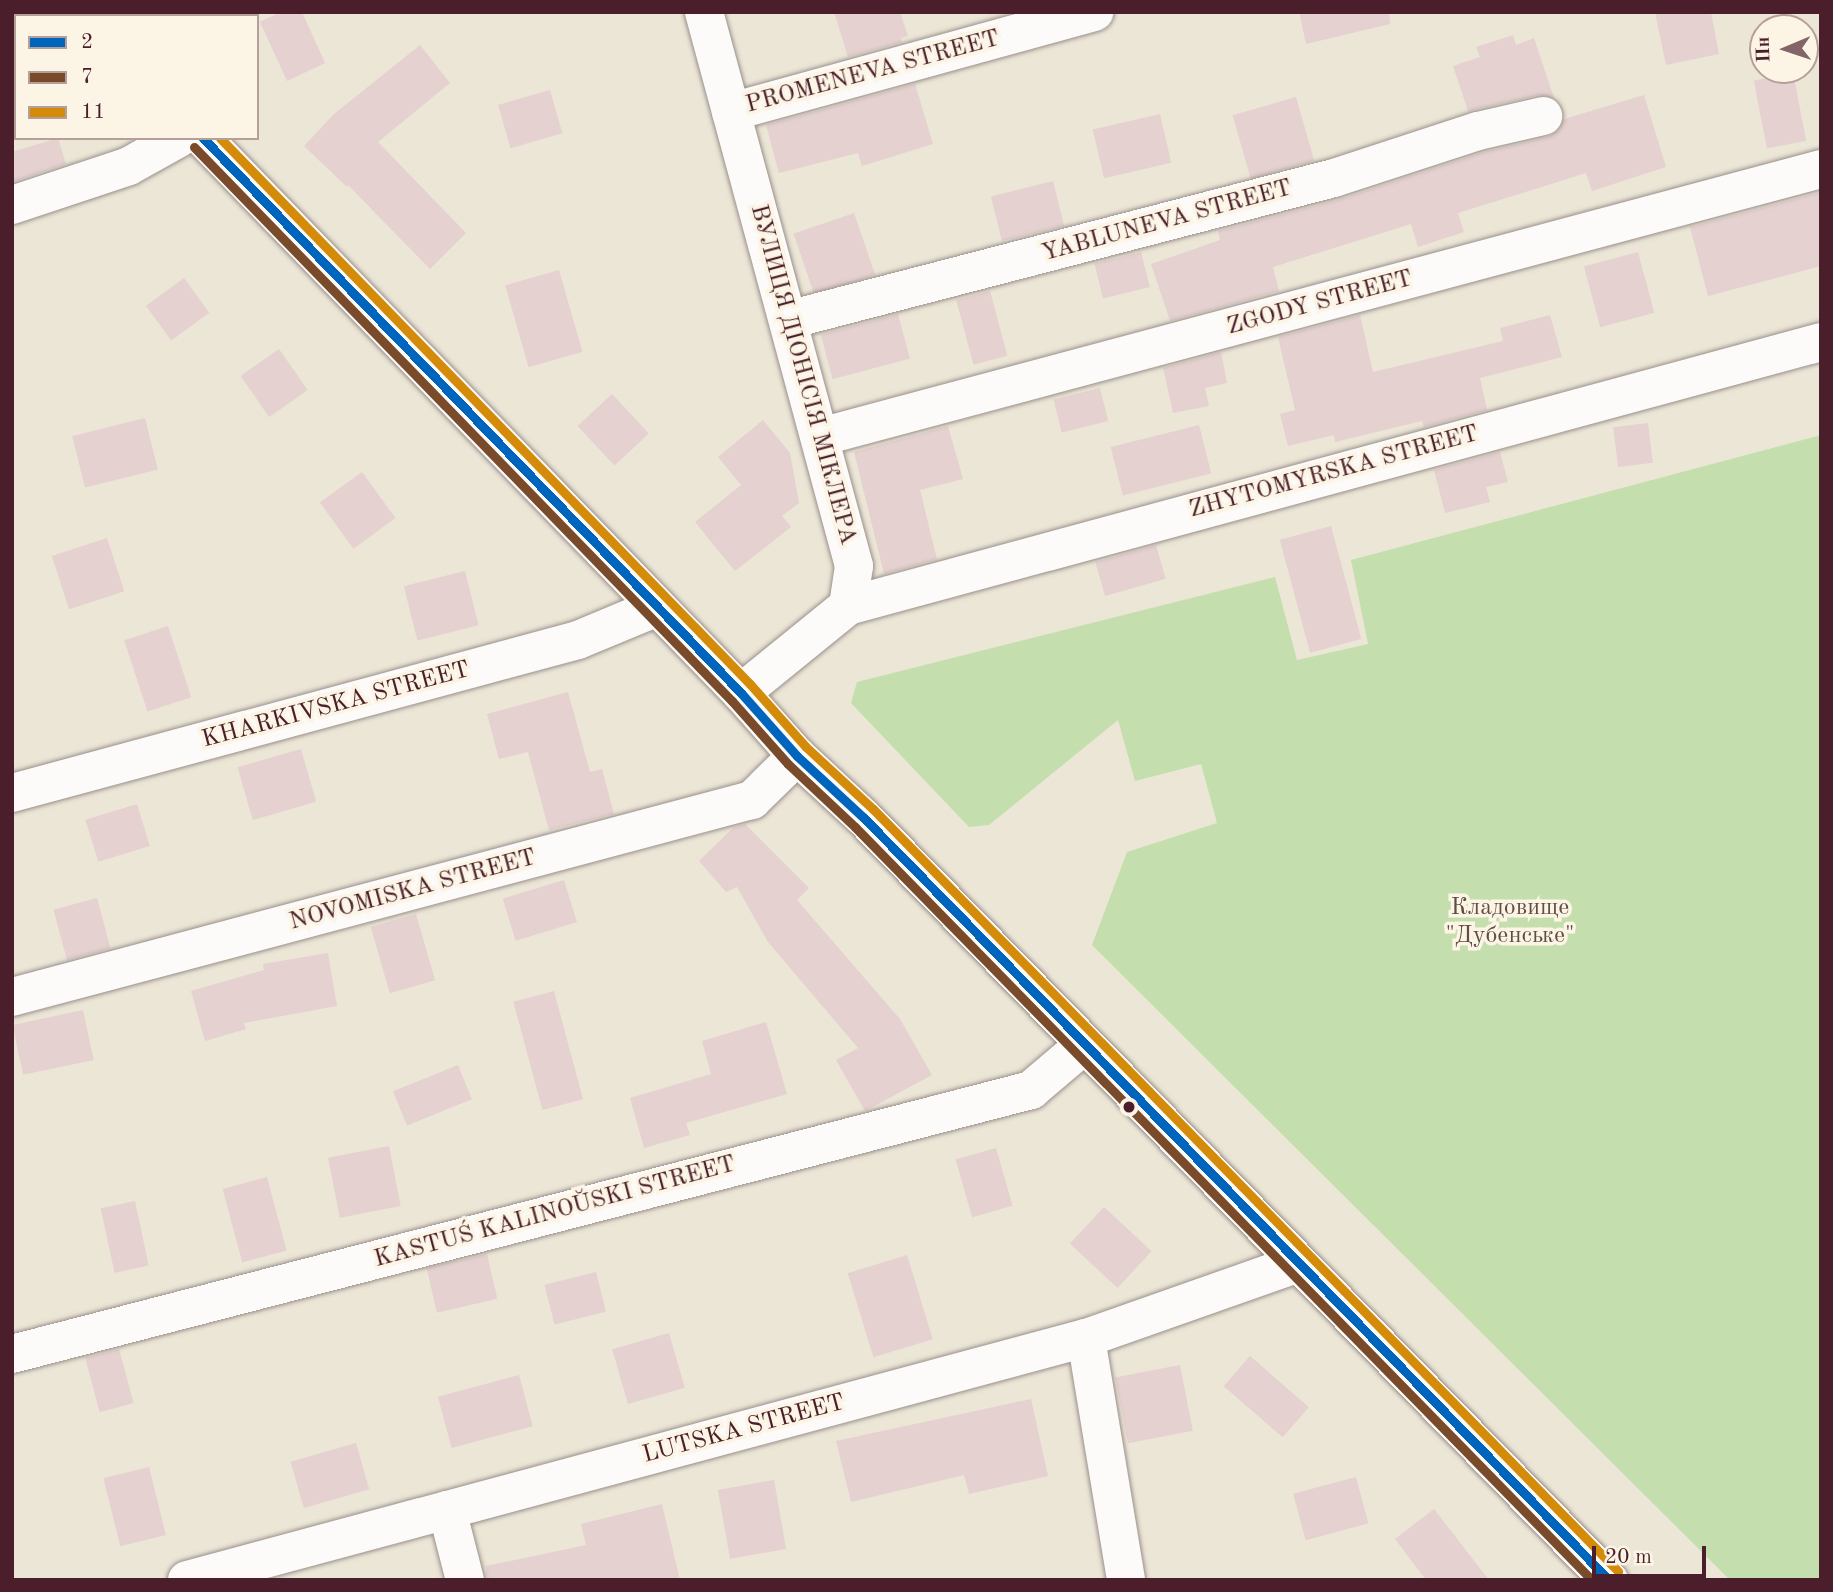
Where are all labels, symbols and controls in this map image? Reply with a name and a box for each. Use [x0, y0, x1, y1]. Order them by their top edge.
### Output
legend [14, 14, 259, 140]
north arrow [1749, 14, 1819, 84]
street label: PROMENEVA STREET [743, 25, 1003, 121]
text: 2 [81, 32, 93, 53]
text: Пн [1755, 36, 1774, 63]
text: 7 [81, 67, 93, 88]
text: 11 [81, 102, 105, 123]
street label: YABLUNEVA STREET [1039, 175, 1295, 269]
street label: ВУЛИЦЯ ДІОНІСІЯ МІКЛЕРА [743, 202, 861, 548]
street label: ZGODY STREET [1224, 265, 1416, 343]
street label: ZHYTOMYRSKA STREET [1186, 420, 1482, 526]
street label: KHARKIVSKA STREET [199, 656, 473, 756]
street label: NOVOMISKA STREET [286, 844, 540, 938]
park label: Кладовище "Дубенське" [1446, 895, 1574, 951]
unlabelled marker [1122, 1100, 1136, 1114]
street label: KASTUŚ KALINOŬSKI STREET [371, 1151, 739, 1275]
street label: LUTSKA STREET [640, 1389, 848, 1471]
scale bar [1595, 1532, 1709, 1576]
text: 20 m [1605, 1547, 1652, 1568]

